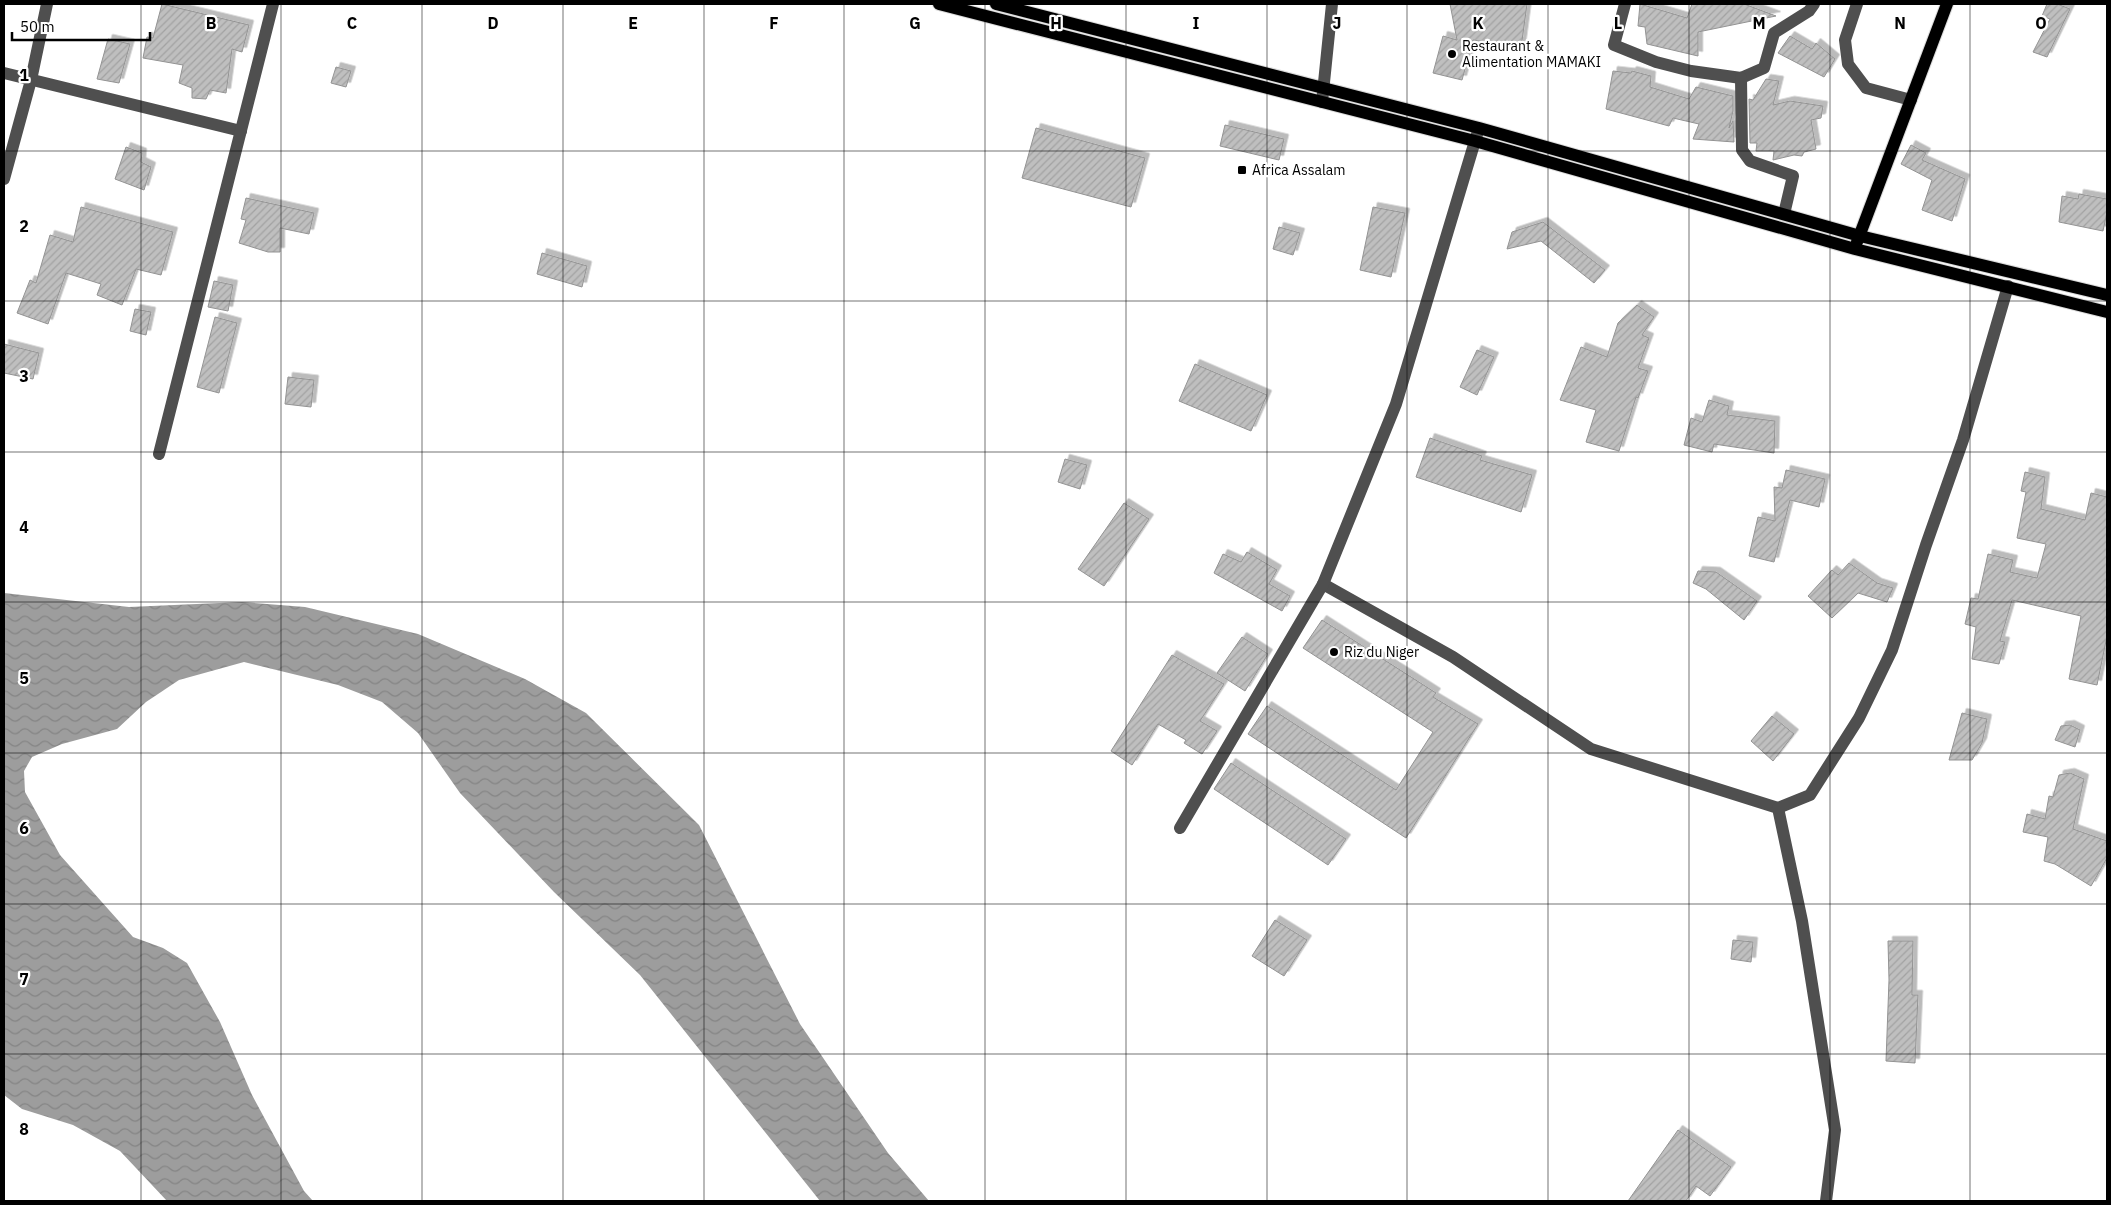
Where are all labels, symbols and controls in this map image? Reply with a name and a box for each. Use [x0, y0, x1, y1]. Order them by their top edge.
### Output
scale bar [12, 10, 150, 42]
text: B [206, 13, 217, 33]
text: C [347, 13, 357, 33]
text: D [487, 13, 499, 33]
text: E [628, 13, 638, 33]
text: F [769, 13, 779, 33]
text: G [909, 13, 921, 33]
text: H [1050, 13, 1062, 33]
text: I [1193, 13, 1200, 33]
text: J [1333, 13, 1341, 33]
text: K [1472, 13, 1484, 33]
text: L [1614, 13, 1622, 33]
text: M [1752, 13, 1766, 33]
text: N [1894, 13, 1906, 33]
text: O [2035, 13, 2047, 33]
text: 50 m [20, 17, 55, 36]
place label: Restaurant & Alimentation MAMAKI [1462, 37, 1601, 71]
marker: Restaurant & Alimentation MAMAKI [1446, 48, 1458, 60]
text: 1 [19, 65, 29, 85]
place label: Africa Assalam [1252, 161, 1345, 179]
marker: Africa Assalam [1236, 164, 1248, 176]
text: 2 [19, 216, 29, 236]
text: 3 [19, 366, 29, 386]
text: 4 [19, 517, 29, 537]
place label: Riz du Niger [1344, 643, 1419, 661]
marker: Riz du Niger [1328, 646, 1340, 658]
text: 5 [19, 668, 29, 688]
text: 6 [19, 818, 29, 838]
text: 7 [19, 969, 29, 989]
text: 8 [19, 1119, 29, 1139]

